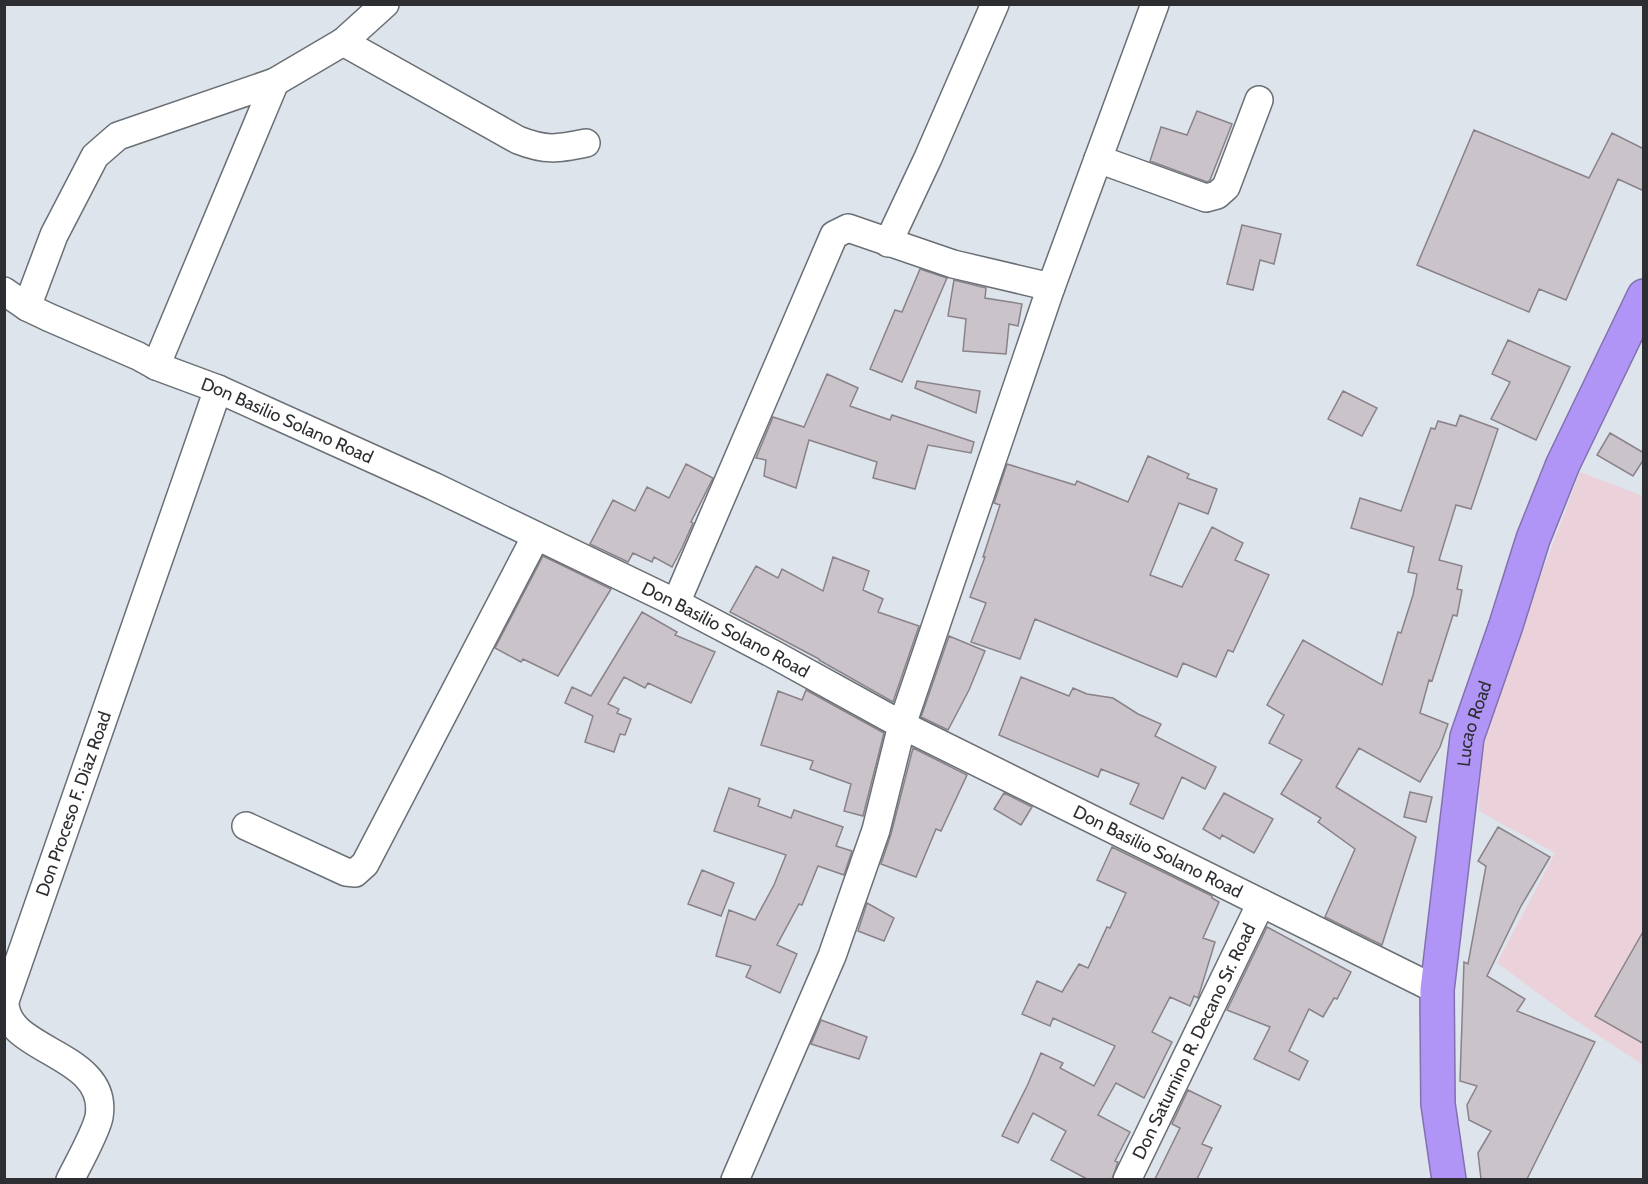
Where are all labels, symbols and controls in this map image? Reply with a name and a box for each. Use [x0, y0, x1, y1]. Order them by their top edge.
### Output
street label: Don Basilio Solano Road [198, 373, 377, 469]
street label: Don Basilio Solano Road [638, 577, 813, 683]
street label: Lucao Road [1453, 678, 1497, 768]
street label: Don Proceso F. Diaz Road [31, 709, 116, 899]
street label: Don Basilio Solano Road [1070, 801, 1246, 903]
street label: Don Saturnino R. Decano Sr. Road [1128, 920, 1260, 1163]

